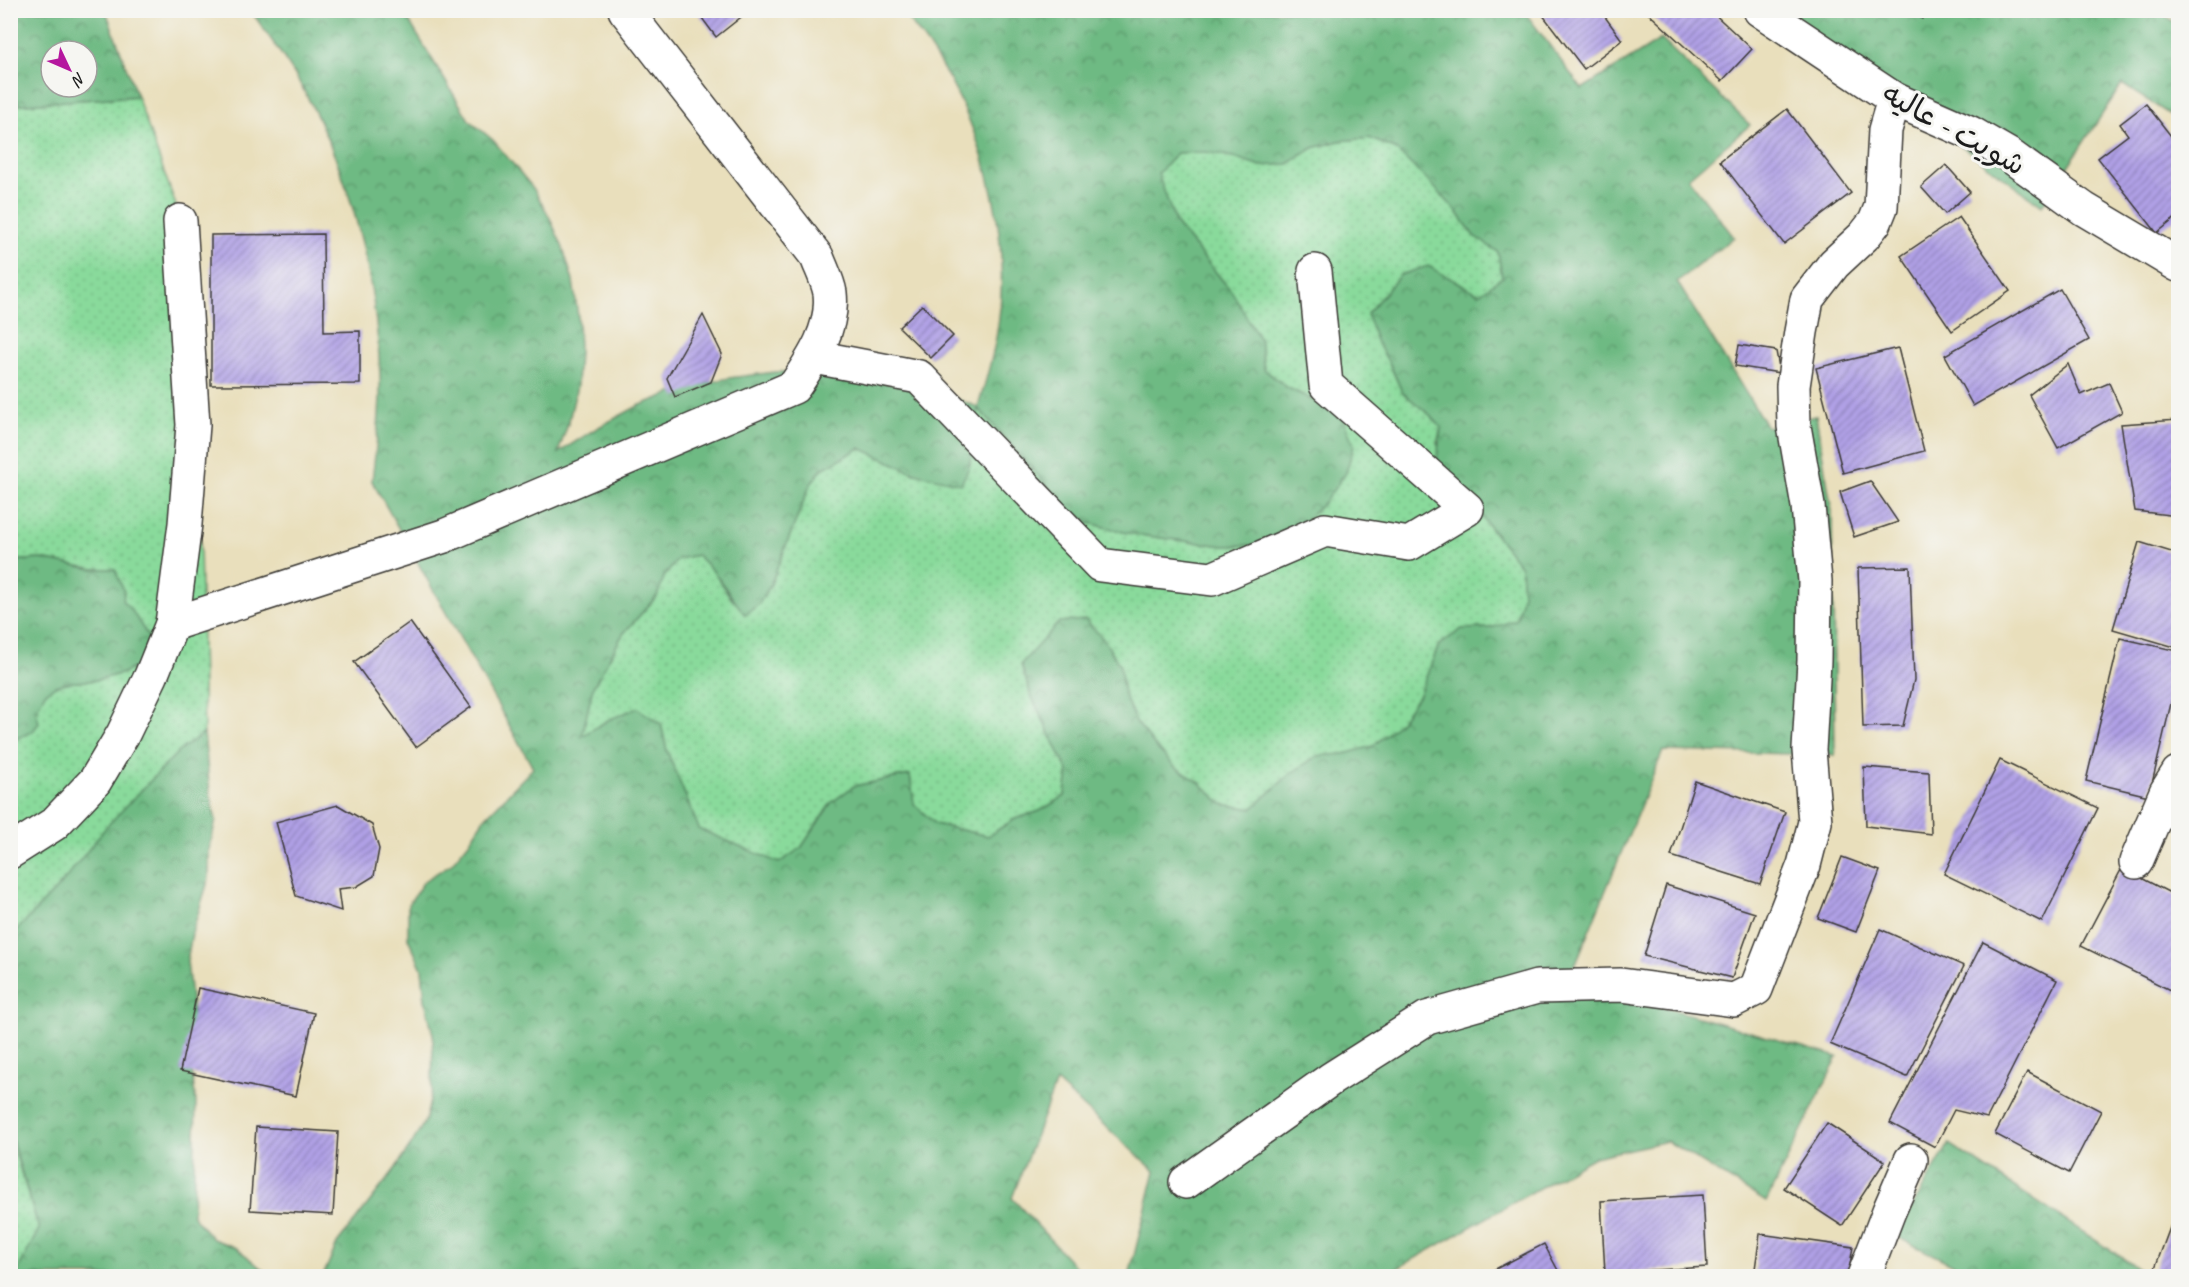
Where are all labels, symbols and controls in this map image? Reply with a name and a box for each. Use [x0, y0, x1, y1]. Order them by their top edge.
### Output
north arrow [39, 39, 99, 99]
text: N [66, 68, 90, 91]
street label: شويت - عاليه [1876, 74, 2032, 184]

